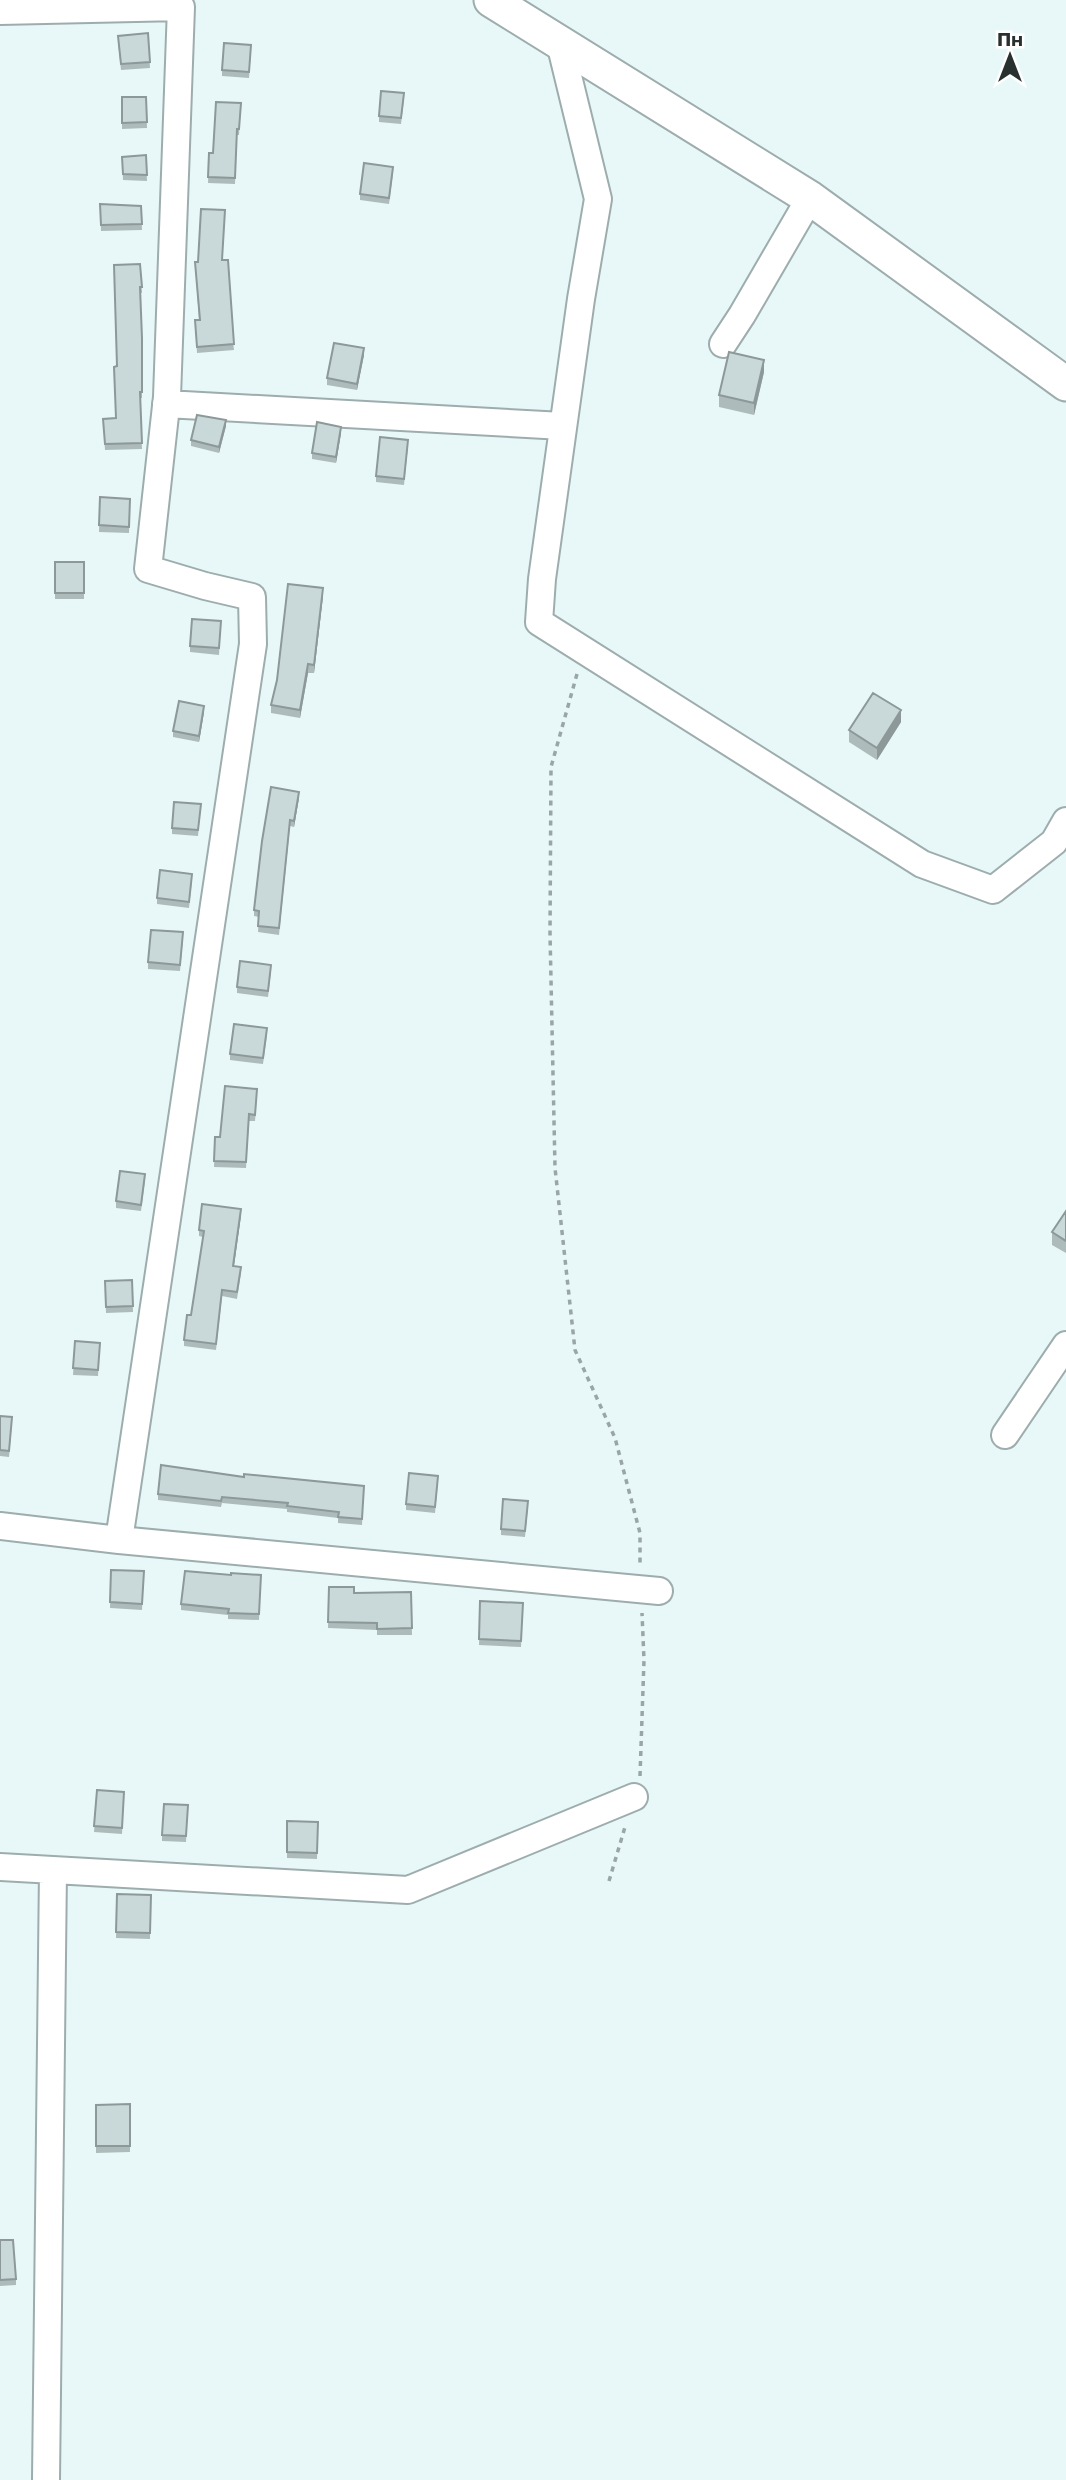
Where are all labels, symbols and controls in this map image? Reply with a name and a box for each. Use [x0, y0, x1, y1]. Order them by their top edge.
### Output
north arrow [975, 21, 1045, 91]
text: Пн [997, 27, 1023, 50]

